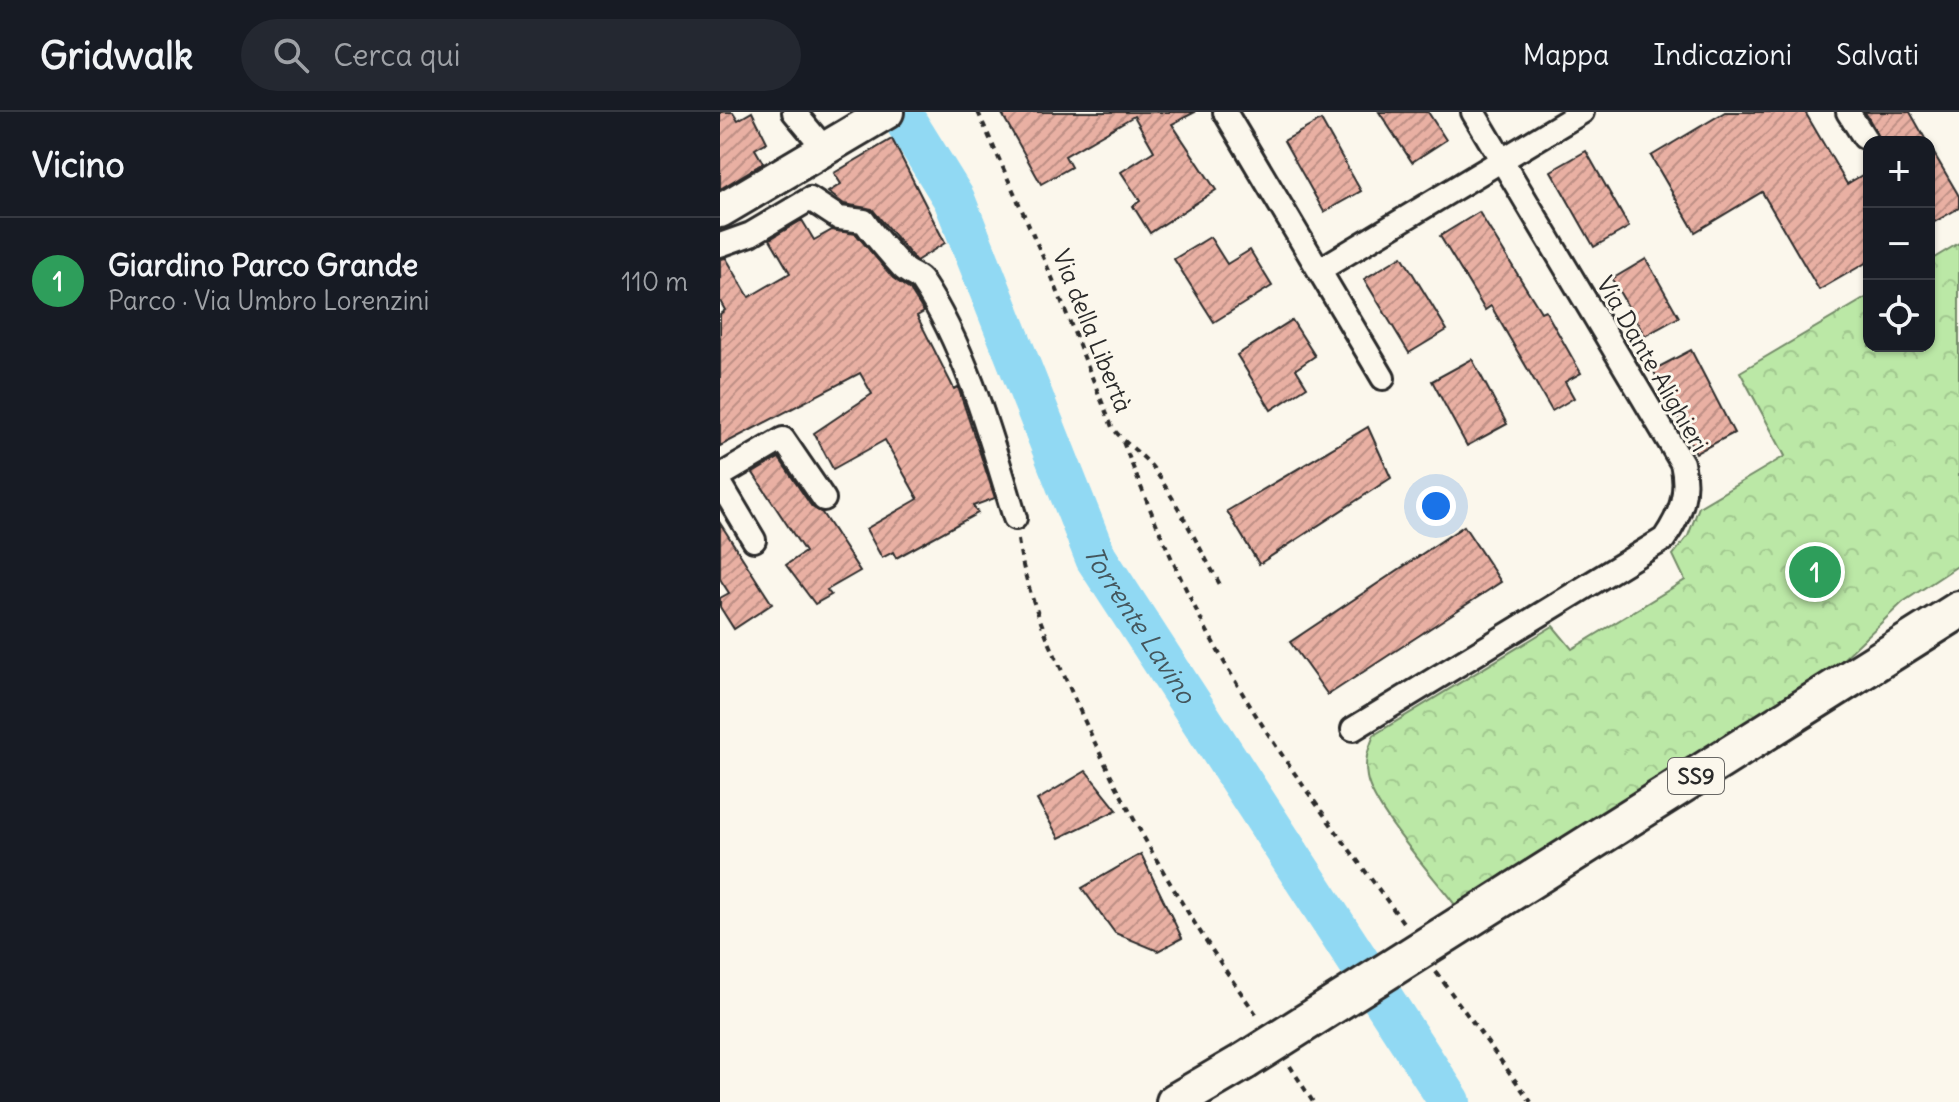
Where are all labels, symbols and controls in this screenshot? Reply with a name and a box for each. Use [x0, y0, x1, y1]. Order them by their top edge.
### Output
search box [241, 19, 801, 91]
text: Gridwalk [40, 32, 193, 79]
icon: search [269, 33, 313, 77]
text: Cerca qui [333, 36, 461, 74]
text: Mappa [1523, 37, 1609, 73]
text: Indicazioni [1653, 37, 1792, 73]
text: Salvati [1836, 37, 1919, 73]
map controls [1863, 136, 1935, 352]
button: + [1863, 136, 1935, 208]
text: Vicino [32, 143, 125, 186]
button: − [1863, 208, 1935, 280]
street label: Via della Libertà [1047, 245, 1139, 416]
text: Giardino Parco Grande [108, 246, 418, 284]
text: 1 [53, 265, 63, 298]
text: 110 m [621, 265, 688, 298]
street label: Via Dante Alighieri [1590, 270, 1715, 457]
button: locate [1863, 280, 1935, 352]
text: Parco · Via Umbro Lorenzini [108, 284, 429, 317]
your location [1416, 486, 1456, 526]
water label: Torrente Lavino [1077, 541, 1204, 711]
pin: 1 [1789, 542, 1841, 602]
road number: SS9 [1668, 758, 1724, 794]

